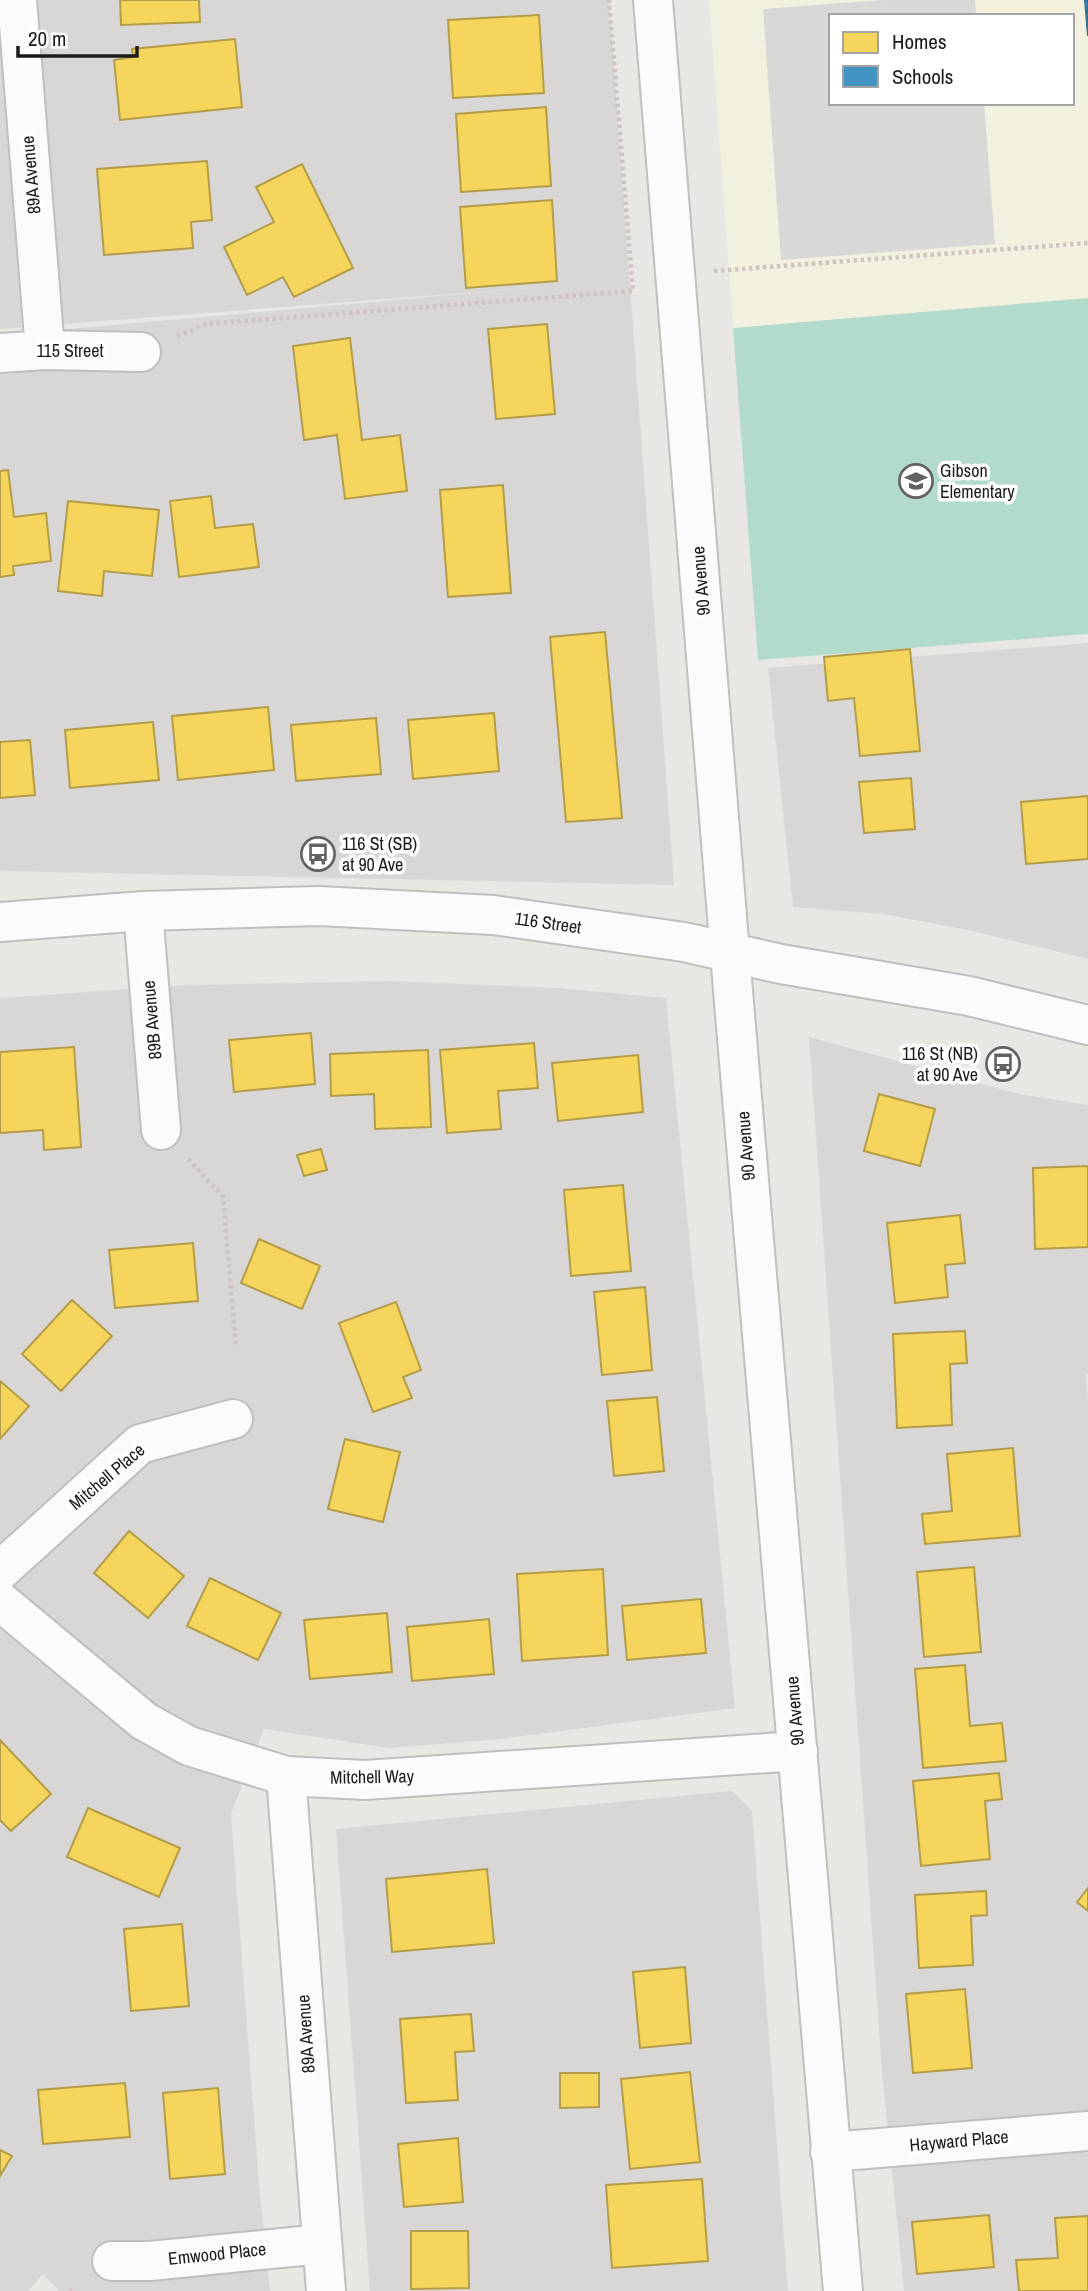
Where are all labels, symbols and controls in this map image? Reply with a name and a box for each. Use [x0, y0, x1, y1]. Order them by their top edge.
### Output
scale bar [18, 14, 136, 58]
legend [829, 14, 1074, 105]
text: 20 m [28, 24, 66, 53]
text: Homes [892, 27, 947, 56]
text: Schools [892, 62, 953, 91]
street label: 89A Avenue [15, 135, 46, 215]
street label: 115 Street [36, 338, 104, 363]
place label: Gibson Elementary [940, 458, 1015, 504]
school or university icon: Gibson Elementary [897, 462, 935, 500]
street label: 90 Avenue [685, 545, 716, 617]
place label: 116 St (SB) at 90 Ave [342, 831, 417, 877]
bus stop icon: 116 St (SB) at 90 Ave [299, 835, 337, 873]
street label: 116 Street [513, 905, 583, 940]
street label: 89B Avenue [136, 979, 167, 1061]
place label: 116 St (NB) at 90 Ave [902, 1041, 978, 1087]
bus stop icon: 116 St (NB) at 90 Ave [984, 1045, 1022, 1083]
street label: 90 Avenue [730, 1110, 761, 1182]
street label: Mitchell Place [63, 1438, 150, 1516]
street label: 90 Avenue [779, 1675, 810, 1747]
street label: Mitchell Way [330, 1763, 415, 1790]
street label: 89A Avenue [290, 1994, 321, 2074]
street label: Hayward Place [908, 2124, 1009, 2157]
street label: Emwood Place [167, 2236, 267, 2271]

